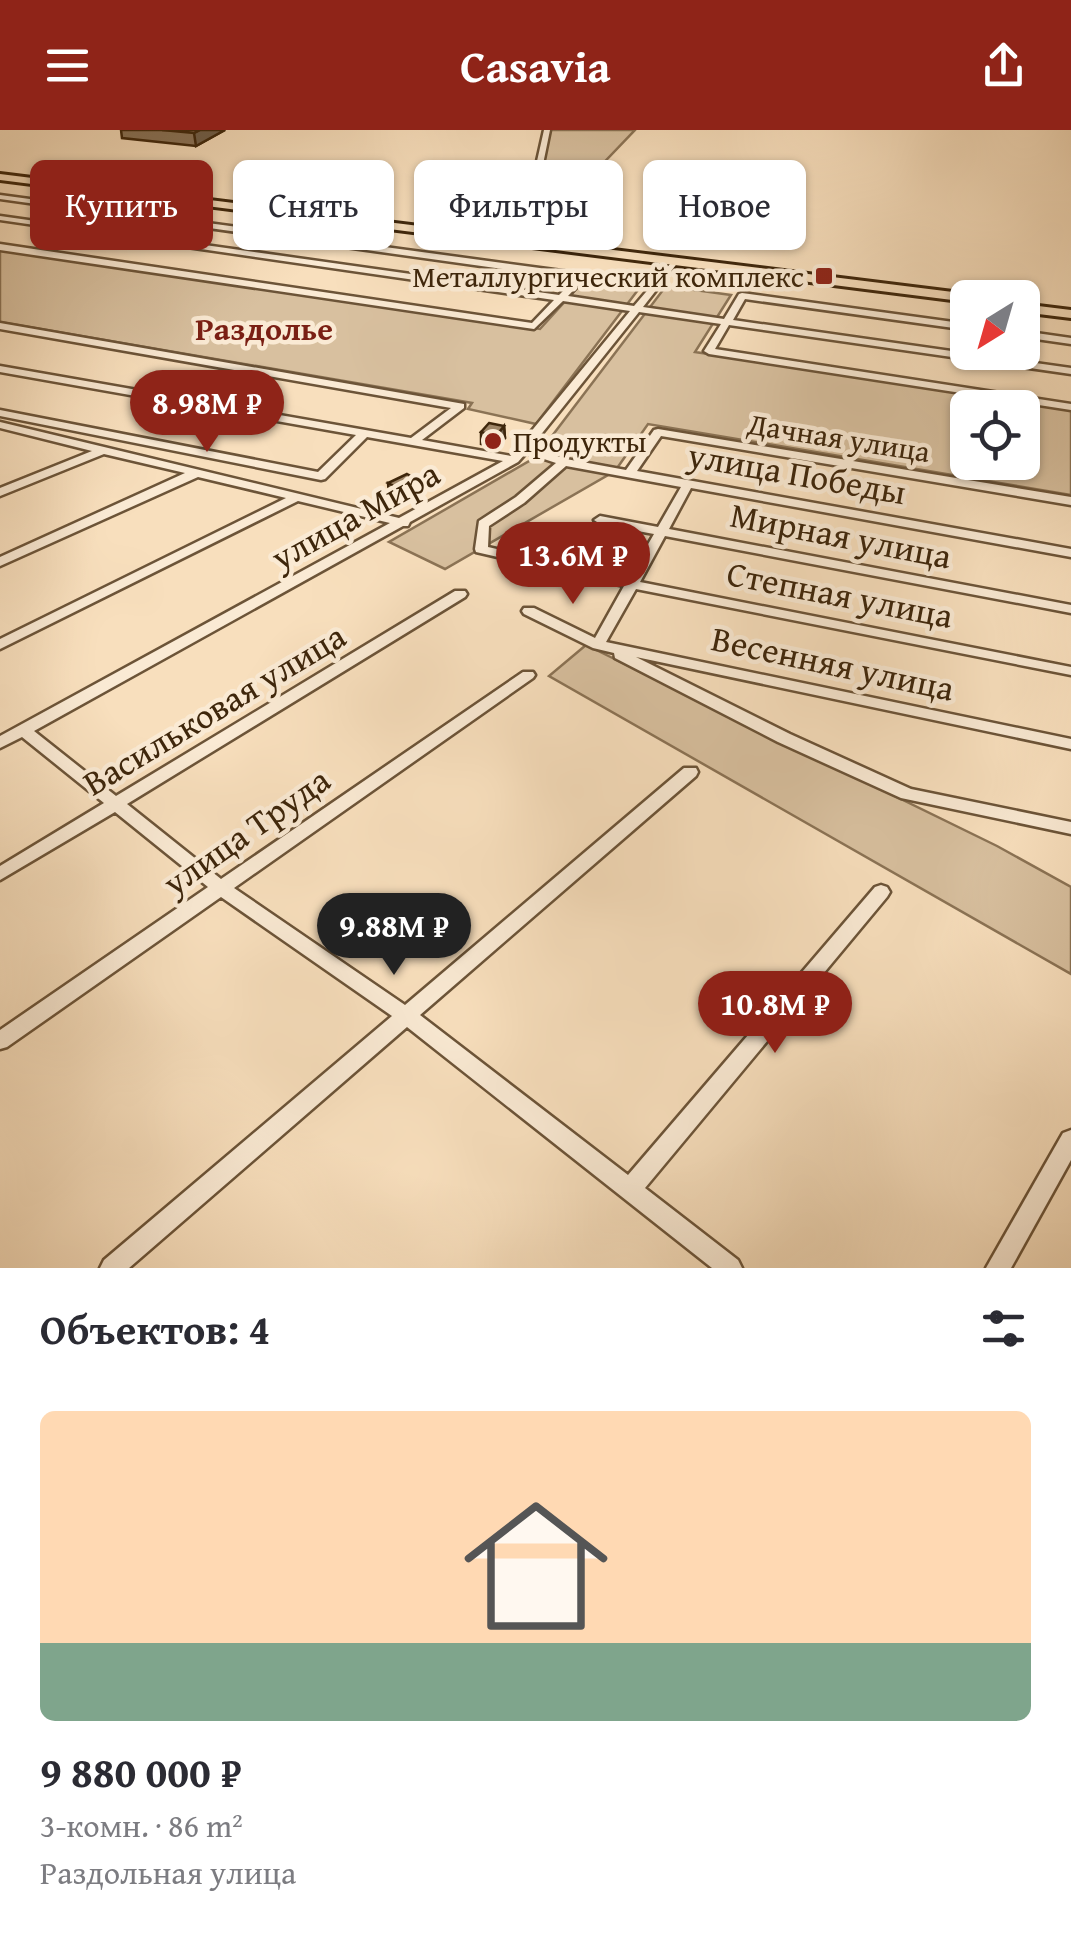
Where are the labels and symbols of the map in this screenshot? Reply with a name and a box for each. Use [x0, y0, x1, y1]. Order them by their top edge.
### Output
place label: Металлургический комплекс [412, 254, 804, 298]
marker: Металлургический комплекс [813, 265, 835, 287]
north arrow [950, 280, 1040, 370]
district label: Раздолье [195, 305, 333, 352]
pin: 8.98M ₽ [115, 370, 299, 455]
street label: Дачная улица [744, 401, 934, 473]
place label: Продукты [513, 419, 647, 463]
street label: улица Победы [683, 429, 910, 517]
marker: Продукты [482, 430, 504, 452]
street label: улица Мира [260, 447, 449, 583]
street label: Мирная улица [726, 489, 956, 581]
pin: 13.6M ₽ [481, 522, 665, 607]
street label: Степная улица [723, 547, 958, 641]
street label: Васильковая улица [73, 610, 355, 808]
street label: Весенняя улица [707, 612, 959, 714]
street label: улица Труда [151, 754, 340, 908]
pin: 9.88M ₽ [302, 893, 486, 978]
pin: 10.8M ₽ [683, 971, 867, 1056]

